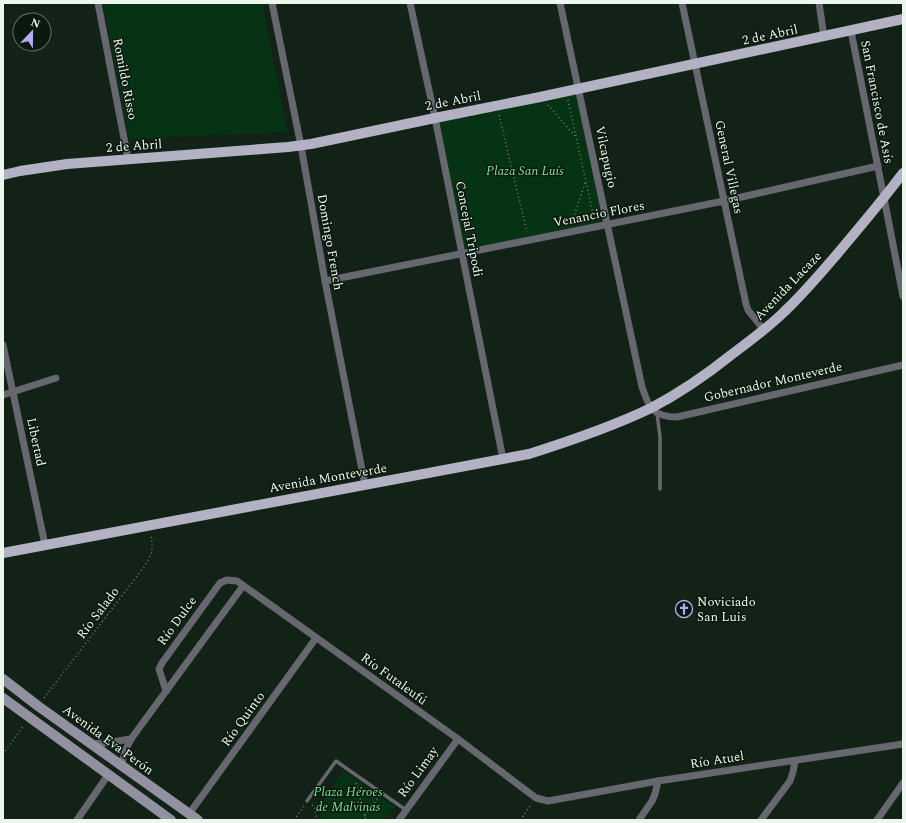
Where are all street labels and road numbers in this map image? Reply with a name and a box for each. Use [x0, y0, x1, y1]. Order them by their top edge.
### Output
street label: 2 de Abril [740, 19, 800, 51]
street label: Romildo Risso [107, 36, 143, 122]
street label: San Francisco de Asís [855, 39, 899, 165]
street label: 2 de Abril [423, 86, 483, 116]
street label: General Villegas [709, 118, 749, 216]
street label: Vilcapugio [590, 124, 622, 190]
street label: 2 de Abril [105, 134, 163, 158]
street label: Concejal Tripodi [450, 179, 488, 279]
street label: Domingo French [312, 192, 348, 292]
street label: Venancio Flores [551, 195, 647, 233]
street label: Avenida Lacaze [750, 247, 826, 325]
street label: Gobernador Monteverde [702, 356, 844, 408]
street label: Libertad [21, 416, 51, 468]
street label: Avenida Monteverde [267, 458, 389, 498]
street label: Río Salado [72, 583, 124, 643]
street label: Río Dulce [152, 592, 202, 650]
street label: Río Futaleufú [357, 648, 431, 710]
street label: Río Quinto [216, 687, 270, 751]
street label: Avenida Eva Perón [58, 700, 158, 780]
street label: Río Limay [393, 742, 444, 802]
street label: Río Atuel [689, 746, 746, 774]

